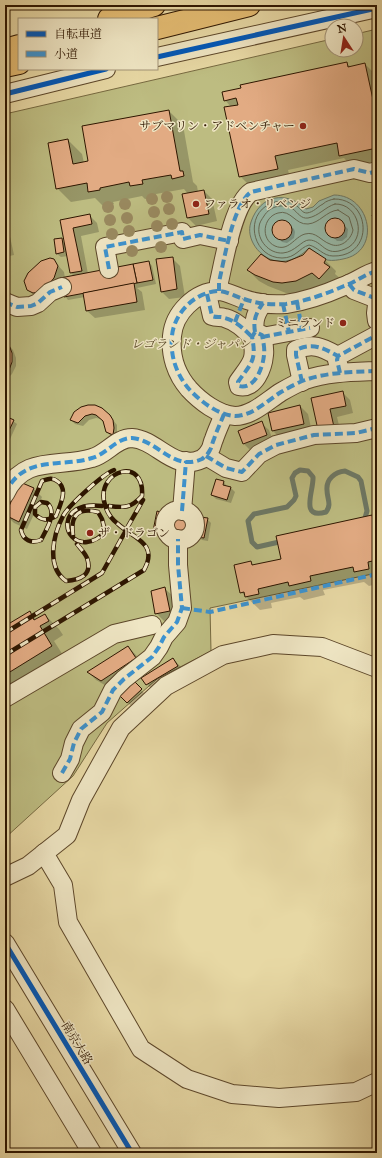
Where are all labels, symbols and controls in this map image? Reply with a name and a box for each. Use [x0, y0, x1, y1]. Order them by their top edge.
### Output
legend [18, 18, 158, 70]
north arrow [324, 18, 364, 58]
text: N [336, 21, 349, 36]
text: 自転車道 [54, 27, 102, 41]
text: 小道 [54, 47, 78, 61]
place label: サブマリン・アドベンチャー [139, 119, 295, 133]
marker: サブマリン・アドベンチャー [298, 121, 308, 131]
place label: ファラオ・リベンジ [204, 197, 311, 211]
marker: ファラオ・リベンジ [191, 199, 201, 209]
place label: ミニランド [275, 316, 335, 330]
marker: ミニランド [338, 318, 348, 328]
park label: レゴランド・ジャパン [131, 337, 252, 351]
place label: ザ・ドラゴン [98, 526, 170, 540]
marker: ザ・ドラゴン [85, 528, 95, 538]
street label: 南京大路 [59, 1019, 95, 1067]

